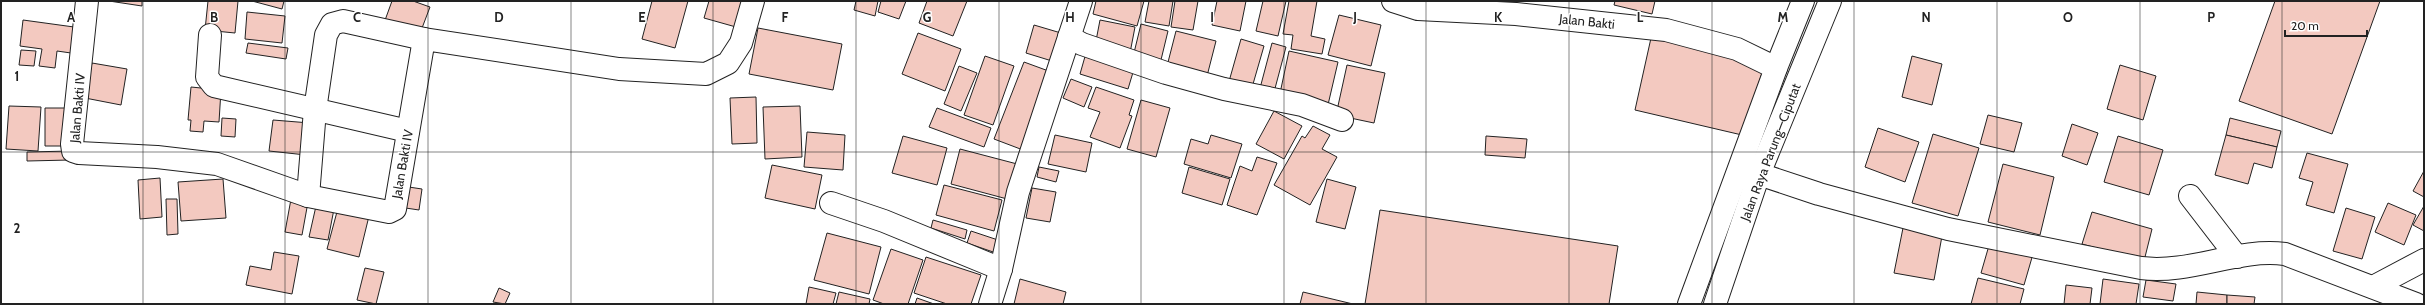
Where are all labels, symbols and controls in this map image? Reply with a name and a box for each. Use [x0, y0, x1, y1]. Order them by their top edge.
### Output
text: A [67, 9, 76, 25]
text: B [210, 9, 218, 25]
text: C [353, 9, 361, 25]
text: D [494, 9, 504, 25]
text: E [638, 9, 646, 25]
text: F [782, 9, 789, 25]
text: G [923, 9, 932, 25]
text: H [1065, 9, 1075, 25]
text: I [1210, 9, 1214, 25]
text: J [1352, 9, 1357, 25]
text: K [1494, 9, 1503, 25]
text: L [1637, 9, 1644, 25]
text: M [1778, 9, 1789, 25]
text: N [1921, 9, 1931, 25]
text: O [2063, 9, 2073, 25]
text: P [2207, 9, 2215, 25]
street label: Jalan Bakti [1557, 10, 1616, 32]
scale bar [2285, 12, 2367, 38]
text: 20 m [2291, 18, 2319, 33]
text: 1 [15, 68, 19, 84]
street label: Jalan Bakti IV [66, 72, 88, 145]
street label: Jalan Raya Parung—Ciputat [1736, 80, 1804, 224]
street label: Jalan Bakti IV [388, 128, 416, 201]
text: 2 [14, 220, 21, 236]

